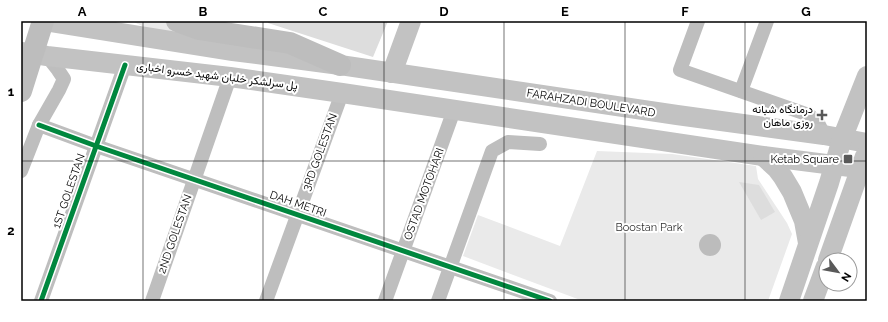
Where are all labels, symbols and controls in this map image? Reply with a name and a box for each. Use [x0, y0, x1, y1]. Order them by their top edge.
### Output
text: A [78, 4, 87, 19]
text: B [199, 4, 208, 19]
text: C [319, 4, 328, 19]
text: D [439, 4, 449, 19]
text: E [561, 4, 569, 19]
text: F [681, 4, 689, 19]
text: G [801, 4, 811, 19]
street label: پل سرلشکر خلبان شهید خسرو اخباری [135, 60, 299, 93]
text: 1 [8, 84, 15, 99]
street label: FARAHZADI BOULEVARD [526, 86, 656, 120]
place label: درمانگاه شبانه روزی ماهان [752, 103, 813, 129]
marker: درمانگاه شبانه روزی ماهان [816, 109, 828, 121]
street label: 3RD GOLESTAN [300, 111, 340, 193]
street label: OSTAD MOTOHARI [401, 146, 447, 242]
street label: 1ST GOLESTAN [50, 152, 88, 230]
place label: Ketab Square [770, 153, 840, 166]
marker: Ketab Square [842, 153, 854, 165]
street label: DAH METRI [268, 188, 328, 220]
street label: 2ND GOLESTAN [155, 193, 195, 275]
park label: Boostan Park [615, 221, 683, 234]
text: 2 [7, 223, 15, 238]
north arrow [818, 252, 858, 292]
text: N [838, 270, 854, 284]

